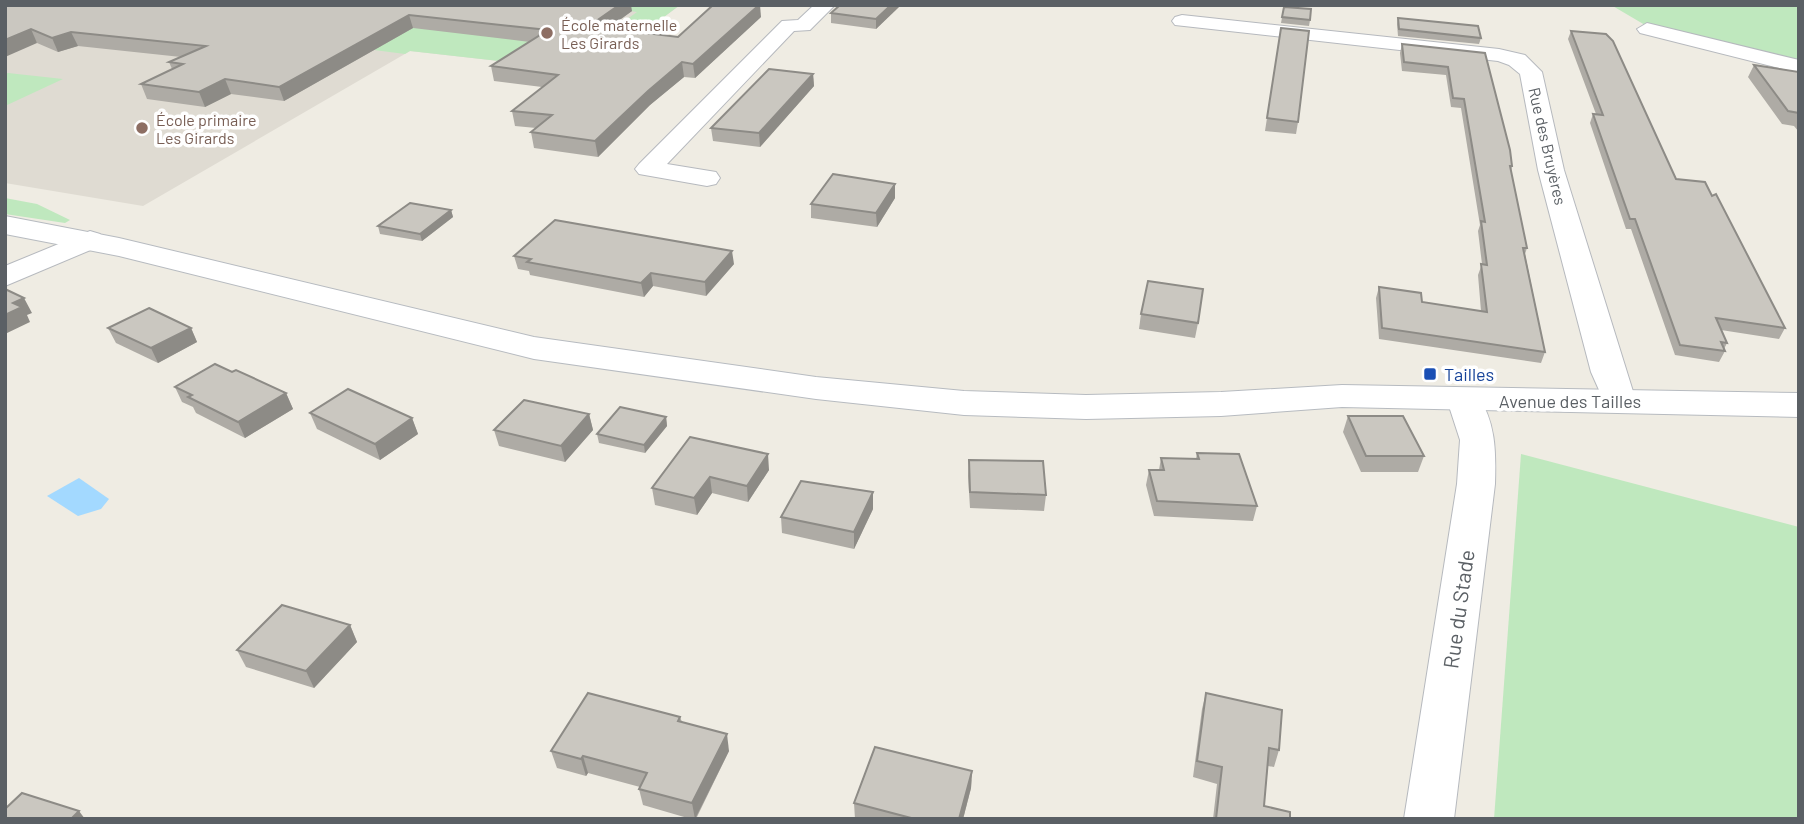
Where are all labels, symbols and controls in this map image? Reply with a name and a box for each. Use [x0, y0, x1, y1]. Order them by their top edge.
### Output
place label: École maternelle Les Girards [561, 15, 677, 52]
marker: École maternelle Les Girards [539, 25, 555, 41]
street label: Rue des Bruyères [1525, 85, 1571, 207]
place label: École primaire Les Girards [156, 110, 257, 147]
marker: École primaire Les Girards [134, 120, 150, 136]
place label: Tailles [1444, 363, 1494, 385]
marker: Tailles [1422, 366, 1438, 382]
street label: Avenue des Tailles [1499, 390, 1641, 412]
street label: Rue du Stade [1437, 548, 1479, 670]

